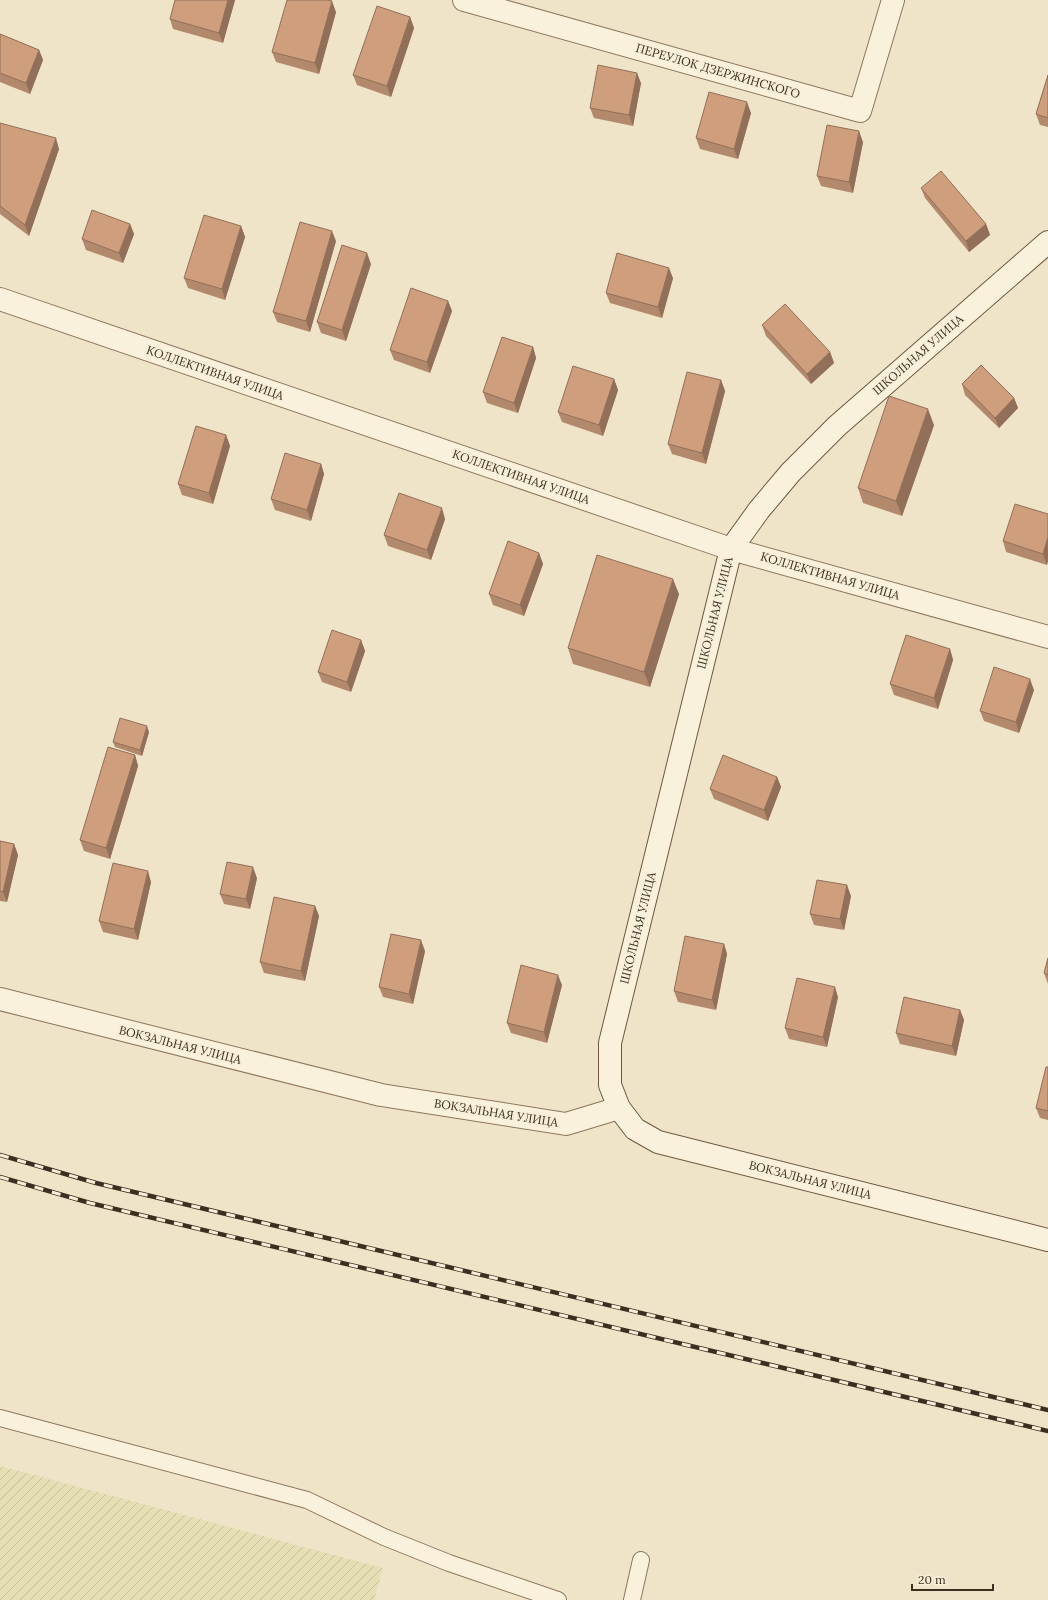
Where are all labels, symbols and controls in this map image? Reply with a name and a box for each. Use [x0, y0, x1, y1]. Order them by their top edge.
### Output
street label: ПЕРЕУЛОК ДЗЕРЖИНСКОГО [634, 40, 802, 101]
street label: ШКОЛЬНАЯ УЛИЦА [869, 311, 966, 398]
street label: КОЛЛЕКТИВНАЯ УЛИЦА [145, 342, 286, 403]
street label: КОЛЛЕКТИВНАЯ УЛИЦА [451, 446, 592, 507]
street label: КОЛЛЕКТИВНАЯ УЛИЦА [759, 548, 902, 603]
street label: ШКОЛЬНАЯ УЛИЦА [693, 555, 736, 671]
street label: ШКОЛЬНАЯ УЛИЦА [616, 870, 659, 986]
street label: ВОКЗАЛЬНАЯ УЛИЦА [117, 1022, 243, 1067]
street label: ВОКЗАЛЬНАЯ УЛИЦА [433, 1095, 560, 1130]
street label: ВОКЗАЛЬНАЯ УЛИЦА [747, 1157, 873, 1202]
scale bar [912, 1566, 993, 1592]
text: 20 m [918, 1572, 946, 1587]

